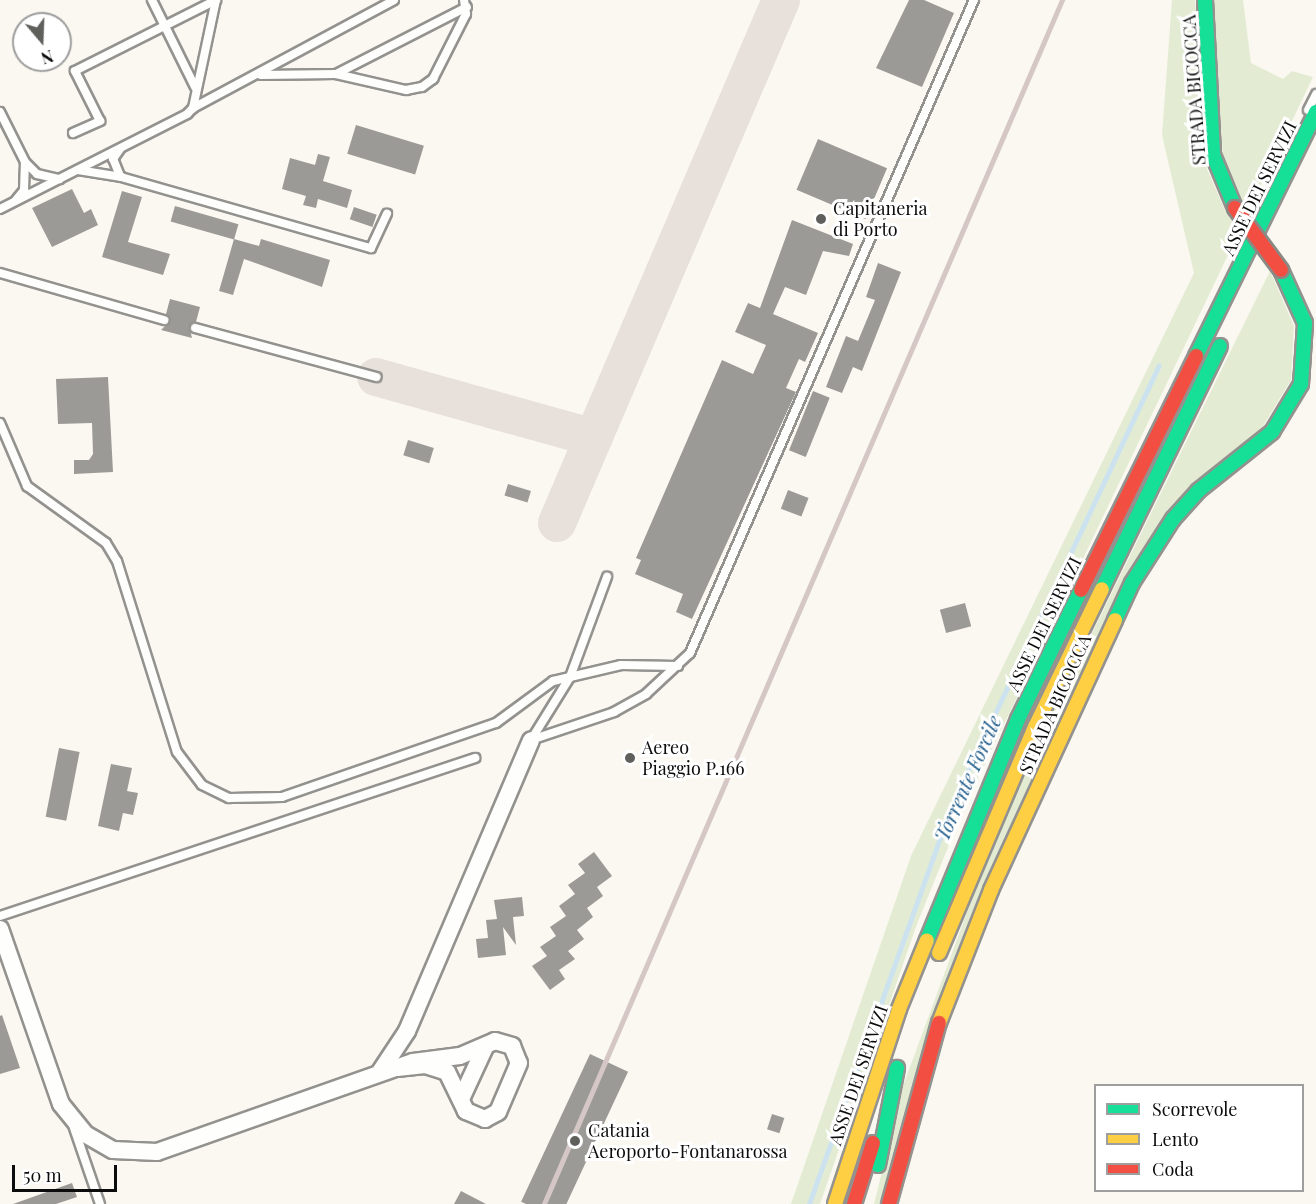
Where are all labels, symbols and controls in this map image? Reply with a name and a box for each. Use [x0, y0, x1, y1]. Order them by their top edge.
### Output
north arrow [12, 12, 72, 72]
street label: STRADA BICOCCA [1178, 14, 1210, 166]
text: N [38, 46, 56, 69]
street label: ASSE DEI SERVIZI [1217, 117, 1301, 259]
place label: Capitaneria di Porto [833, 198, 928, 240]
marker: Capitaneria di Porto [814, 212, 828, 226]
street label: ASSE DEI SERVIZI [1002, 553, 1086, 695]
street label: STRADA BICOCCA [1014, 631, 1096, 777]
water label: Torrente Forcile [929, 711, 1005, 845]
place label: Aereo Piaggio P.166 [642, 737, 744, 780]
marker: Aereo Piaggio P.166 [623, 751, 637, 765]
street label: ASSE DEI SERVIZI [824, 1002, 892, 1148]
legend [1094, 1084, 1304, 1192]
text: Scorrevole [1152, 1097, 1237, 1121]
place label: Catania Aeroporto-Fontanarossa [588, 1120, 788, 1162]
text: Lento [1152, 1127, 1199, 1151]
marker: Catania Aeroporto-Fontanarossa [566, 1132, 584, 1150]
scale bar [15, 1153, 120, 1191]
text: Coda [1152, 1157, 1194, 1181]
text: 50 m [23, 1163, 62, 1187]

